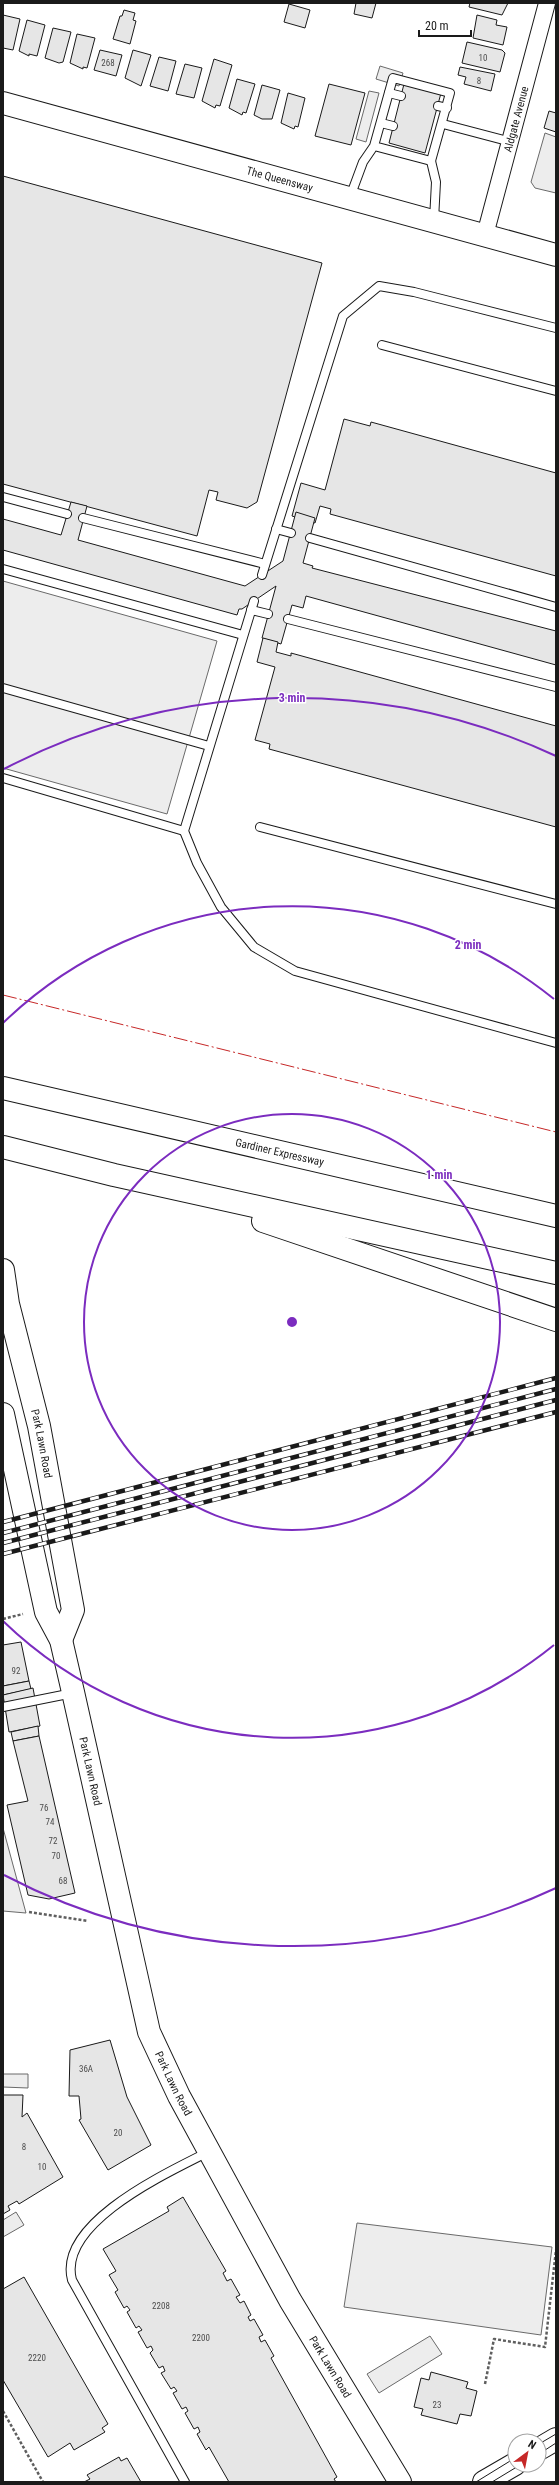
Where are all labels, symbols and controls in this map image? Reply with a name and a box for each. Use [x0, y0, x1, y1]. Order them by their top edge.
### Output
scale bar [419, 12, 471, 38]
text: 20 m [425, 19, 449, 33]
house number: 10 [479, 53, 487, 63]
house number: 268 [101, 58, 115, 68]
house number: 8 [477, 76, 481, 86]
street label: Aldgate Avenue [501, 85, 531, 154]
street label: The Queensway [245, 164, 315, 195]
text: 3 min [279, 691, 305, 705]
text: 2 min [455, 938, 481, 952]
street label: Gardiner Expressway [234, 1136, 326, 1169]
text: 1 min [426, 1168, 452, 1182]
centre of rings [285, 1315, 299, 1329]
street label: Park Lawn Road [28, 1408, 54, 1479]
house number: 92 [12, 1666, 21, 1676]
street label: Park Lawn Road [76, 1736, 104, 1807]
house number: 76 [40, 1803, 48, 1813]
house number: 74 [46, 1817, 55, 1827]
house number: 72 [49, 1836, 58, 1846]
house number: 70 [52, 1851, 60, 1861]
house number: 68 [59, 1876, 67, 1886]
street label: Park Lawn Road [152, 2049, 194, 2118]
house number: 36A [79, 2064, 93, 2074]
house number: 20 [114, 2128, 122, 2138]
house number: 8 [22, 2142, 26, 2152]
house number: 10 [38, 2162, 46, 2172]
house number: 2208 [152, 2301, 170, 2311]
house number: 2200 [192, 2333, 210, 2343]
street label: Park Lawn Road [306, 2334, 354, 2400]
house number: 2220 [28, 2353, 46, 2363]
house number: 23 [433, 2400, 441, 2410]
north arrow [507, 2433, 547, 2473]
text: N [526, 2438, 539, 2452]

